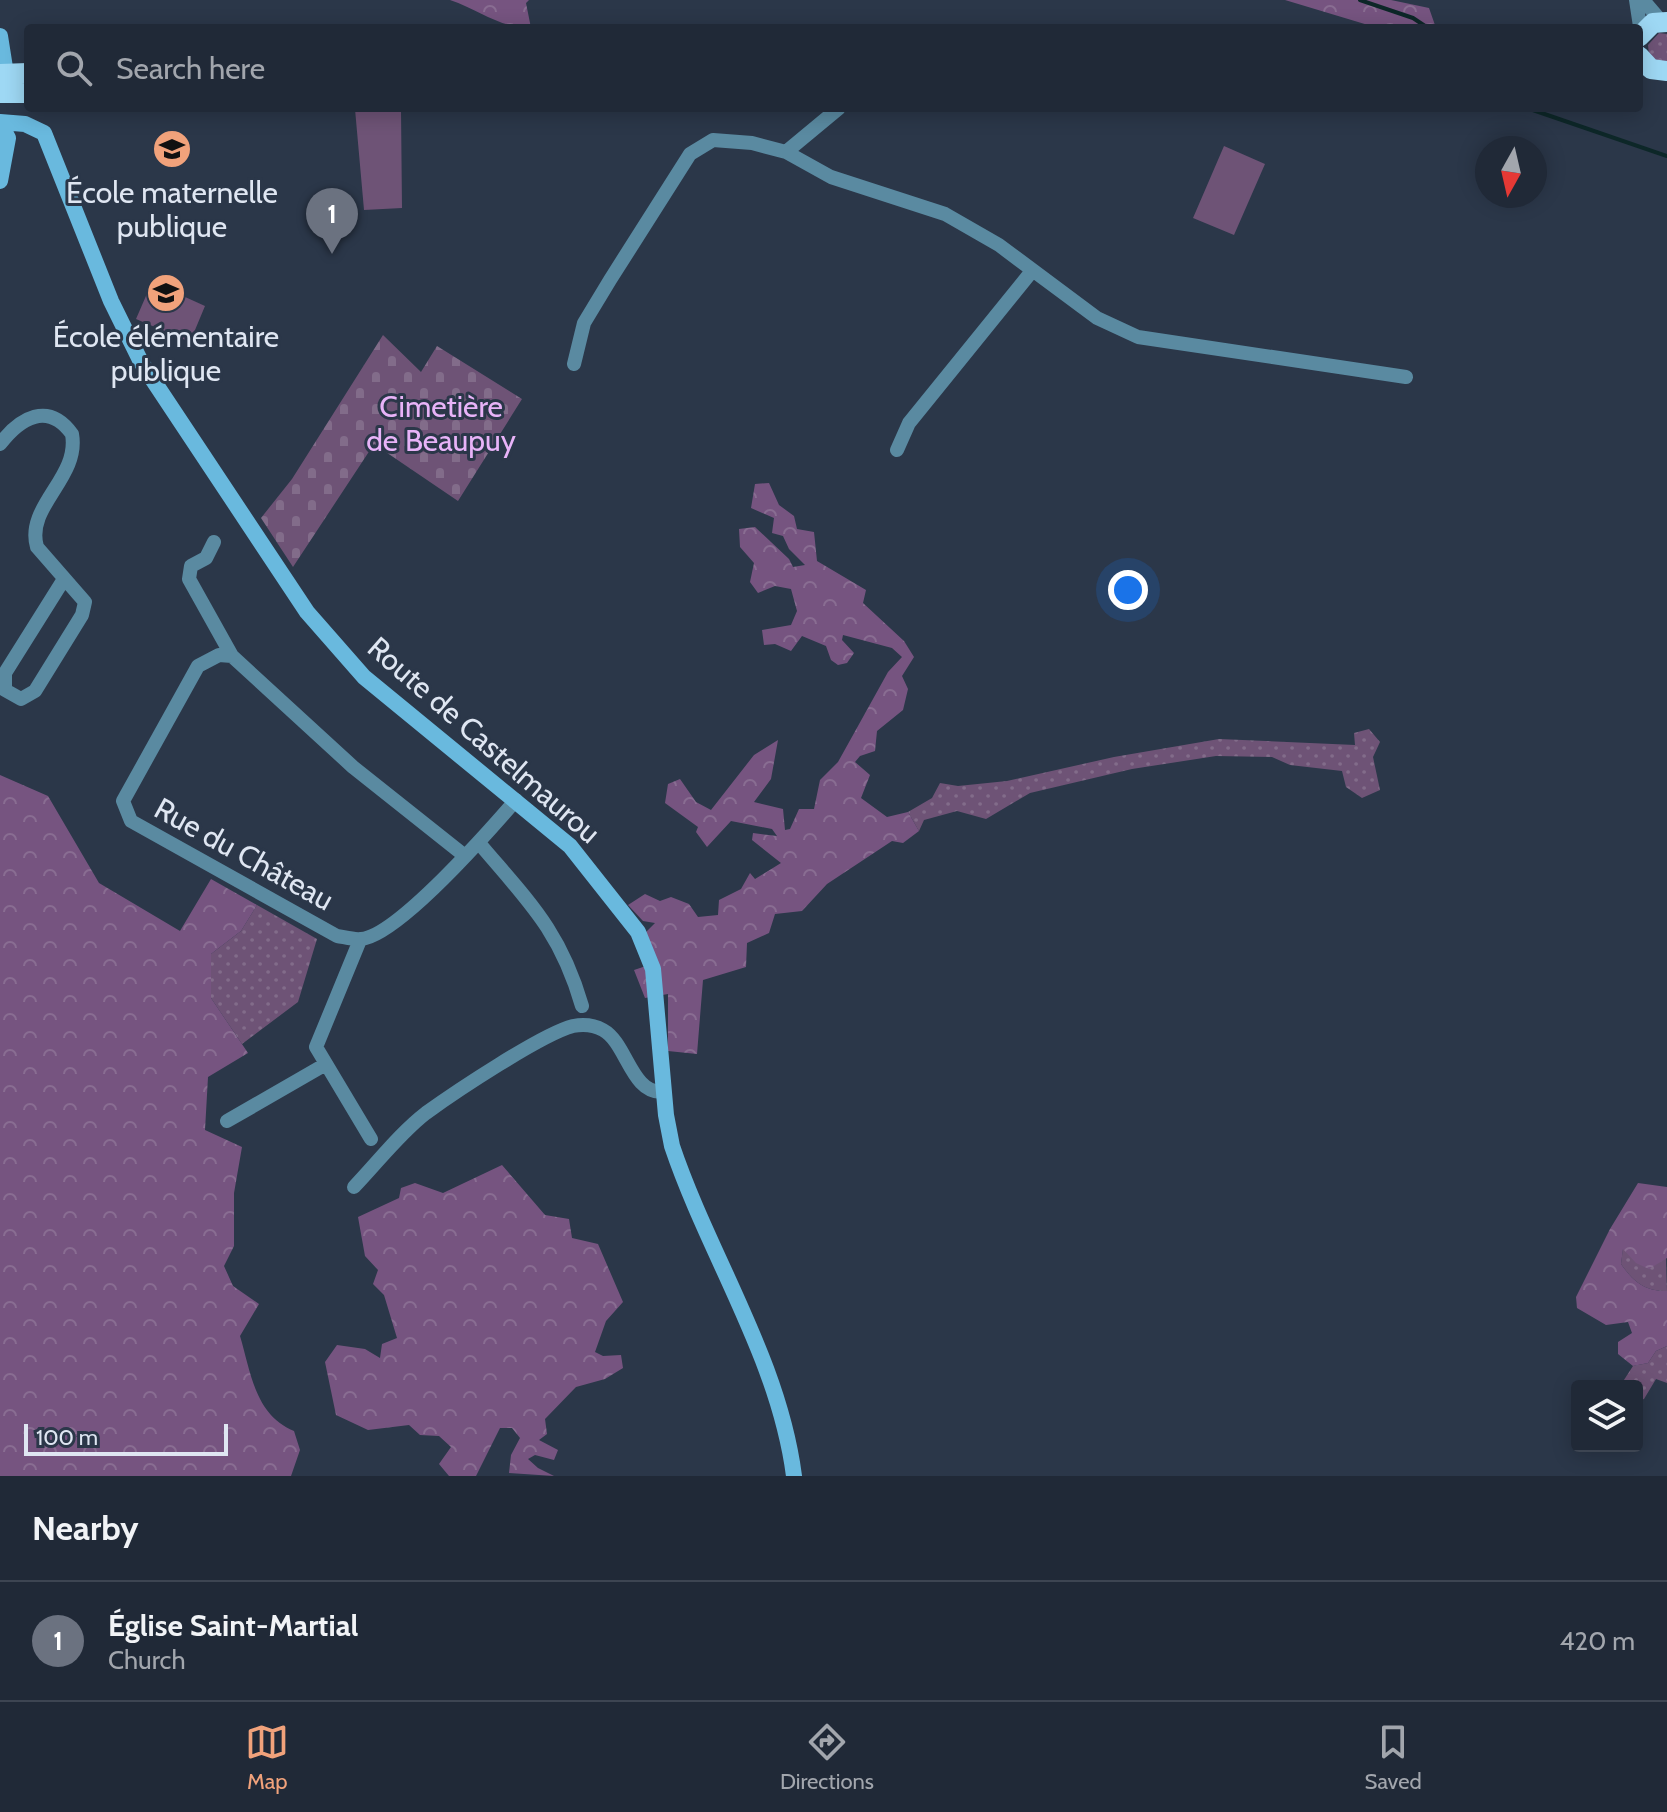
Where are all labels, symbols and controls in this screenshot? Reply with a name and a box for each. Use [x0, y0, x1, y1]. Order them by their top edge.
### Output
search box [24, 24, 1643, 112]
icon: search [52, 46, 96, 90]
text: Search here [116, 50, 265, 87]
school or university icon: École maternelle publique [151, 128, 193, 170]
north arrow [1475, 136, 1547, 208]
place label: École maternelle publique [66, 174, 278, 245]
pin: 1 [306, 188, 358, 254]
school or university icon: École élémentaire publique [145, 272, 187, 314]
place label: École élémentaire publique [53, 318, 279, 389]
park label: Cimetière de Beaupuy [366, 388, 516, 459]
your location [1108, 570, 1148, 610]
street label: Route de Castelmaurou [360, 629, 608, 851]
street label: Rue du Château [148, 790, 340, 918]
map controls [1571, 1380, 1643, 1452]
button: layers [1571, 1380, 1643, 1452]
scale bar [24, 1420, 228, 1456]
text: 100 m [36, 1424, 98, 1451]
text: Nearby [32, 1507, 139, 1549]
text: Église Saint-Martial [108, 1607, 358, 1644]
text: 1 [53, 1625, 63, 1657]
text: 420 m [1560, 1625, 1635, 1657]
text: Church [108, 1644, 186, 1676]
tab: Map [245, 1720, 289, 1795]
tab: Directions [780, 1720, 874, 1795]
tab: Saved [1365, 1720, 1422, 1795]

